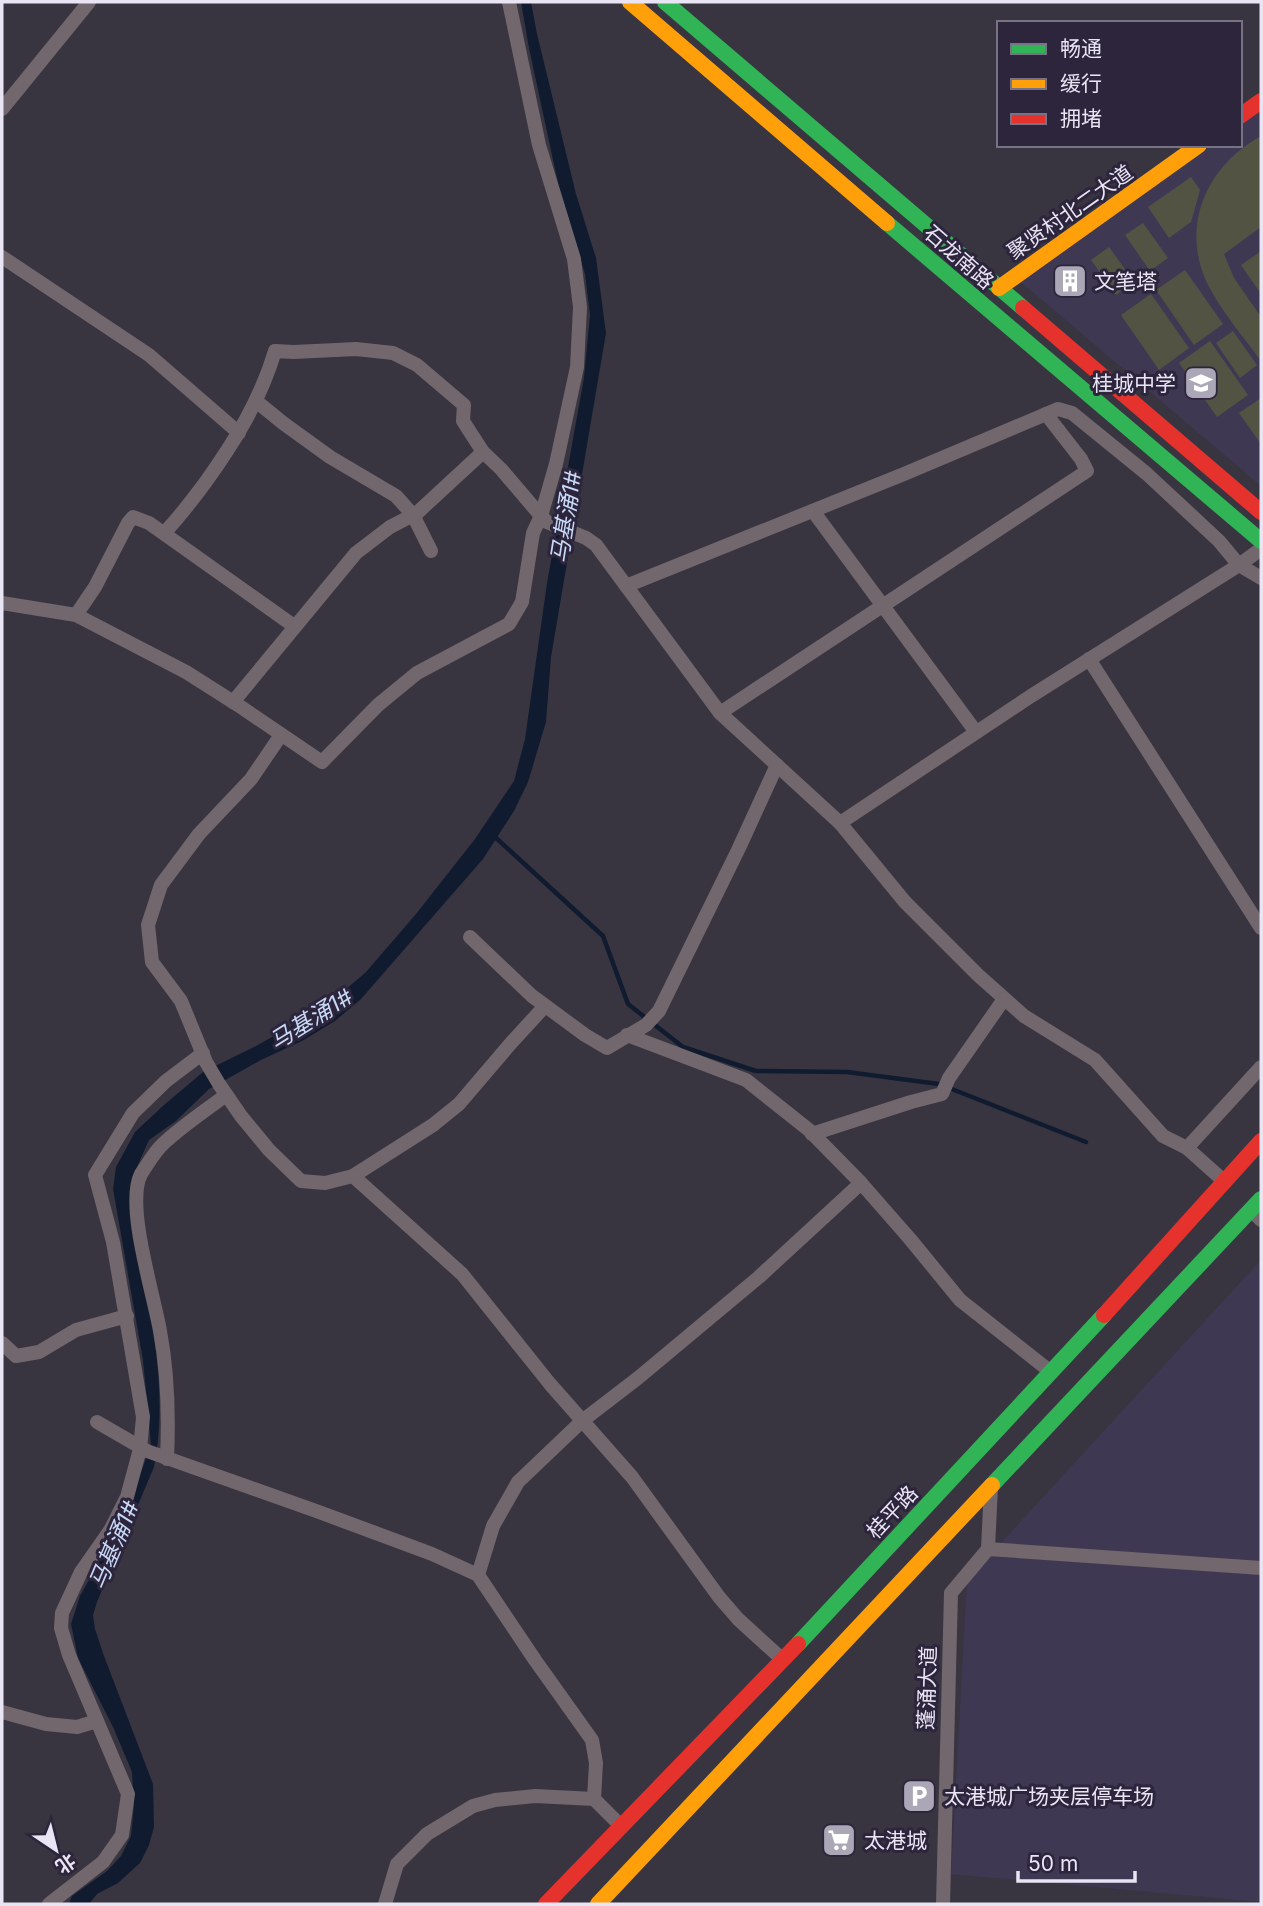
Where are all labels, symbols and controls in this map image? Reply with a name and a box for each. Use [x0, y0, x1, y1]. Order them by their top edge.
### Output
legend [997, 21, 1242, 147]
text: 畅通 [1060, 36, 1102, 61]
text: 缓行 [1060, 71, 1102, 96]
text: 拥堵 [1060, 106, 1102, 131]
street label: 聚贤村北二大道 [1003, 160, 1137, 264]
street label: 石龙南路 [919, 220, 999, 294]
building icon: 文笔塔 [1051, 262, 1089, 300]
place label: 文笔塔 [1094, 269, 1157, 294]
school or university icon: 桂城中学 [1182, 364, 1220, 402]
place label: 桂城中学 [1092, 371, 1176, 396]
water label: 马基涌1# [545, 468, 587, 565]
water label: 马基涌1# [264, 982, 358, 1055]
street label: 桂平路 [861, 1480, 923, 1544]
water label: 马基涌1# [83, 1496, 145, 1593]
street label: 蓬涌大道 [913, 1646, 941, 1730]
parking icon: 太港城广场夹层停车场 [900, 1777, 938, 1815]
place label: 太港城广场夹层停车场 [944, 1784, 1154, 1809]
north arrow [21, 1815, 91, 1885]
supermarket icon: 太港城 [820, 1821, 858, 1859]
place label: 太港城 [864, 1828, 927, 1853]
scale bar [1018, 1840, 1135, 1884]
text: 北 [51, 1849, 80, 1878]
text: 50 m [1028, 1851, 1078, 1876]

